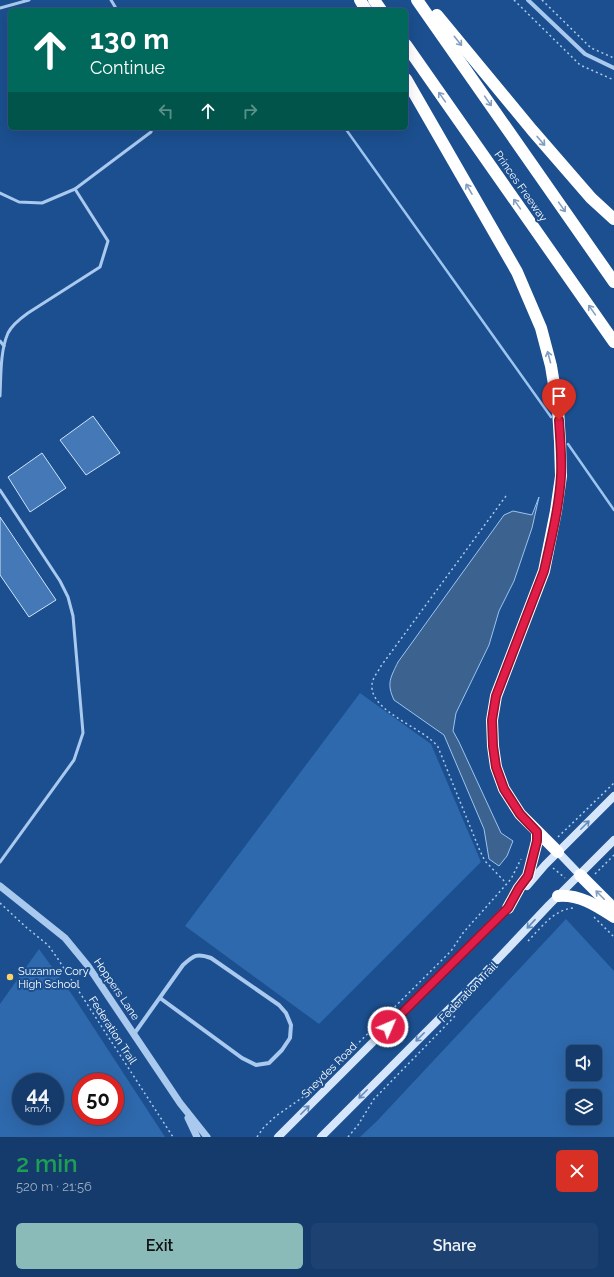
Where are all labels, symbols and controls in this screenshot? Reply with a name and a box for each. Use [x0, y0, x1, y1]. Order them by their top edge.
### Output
text: 130 m [90, 23, 169, 56]
icon: ahead [24, 24, 76, 76]
one-way arrow [453, 36, 462, 46]
text: Continue [90, 57, 165, 78]
one-way arrow [438, 92, 447, 103]
one-way arrow [484, 95, 492, 106]
icon: left [155, 100, 177, 122]
icon: ahead [197, 100, 219, 122]
icon: right [239, 100, 261, 122]
one-way arrow [536, 136, 545, 146]
street label: Princes Freeway [491, 148, 550, 224]
one-way arrow [464, 183, 472, 195]
one-way arrow [513, 199, 521, 210]
one-way arrow [558, 202, 566, 213]
one-way arrow [588, 305, 596, 316]
one-way arrow [545, 351, 552, 364]
pin [542, 379, 576, 420]
icon: arrive [548, 385, 570, 407]
one-way arrow [580, 820, 590, 830]
one-way arrow [595, 891, 605, 900]
one-way arrow [526, 919, 536, 929]
street label: Hoppers Lane [91, 956, 142, 1023]
street label: Federation Trail [437, 960, 500, 1025]
place label: Suzanne Cory High School [18, 965, 89, 991]
marker: Suzanne Cory High School [5, 972, 15, 982]
street label: Federation Trail [86, 994, 139, 1067]
position arrow [367, 1006, 409, 1048]
one-way arrow [415, 1032, 425, 1042]
street label: Sneydes Road [299, 1040, 360, 1101]
map controls [566, 1045, 602, 1125]
button: sound [566, 1045, 602, 1081]
speed limit sign: 50 [72, 1073, 124, 1125]
text: 44 [27, 1082, 49, 1106]
one-way arrow [358, 1089, 368, 1099]
button: layers [566, 1089, 602, 1125]
text: km/h [25, 1103, 51, 1114]
one-way arrow [300, 1105, 310, 1114]
text: 2 min [16, 1149, 78, 1178]
button: close [556, 1150, 598, 1192]
text: 520 m · 21:56 [16, 1179, 92, 1194]
button: Exit [16, 1223, 303, 1269]
button: Share [311, 1223, 598, 1269]

